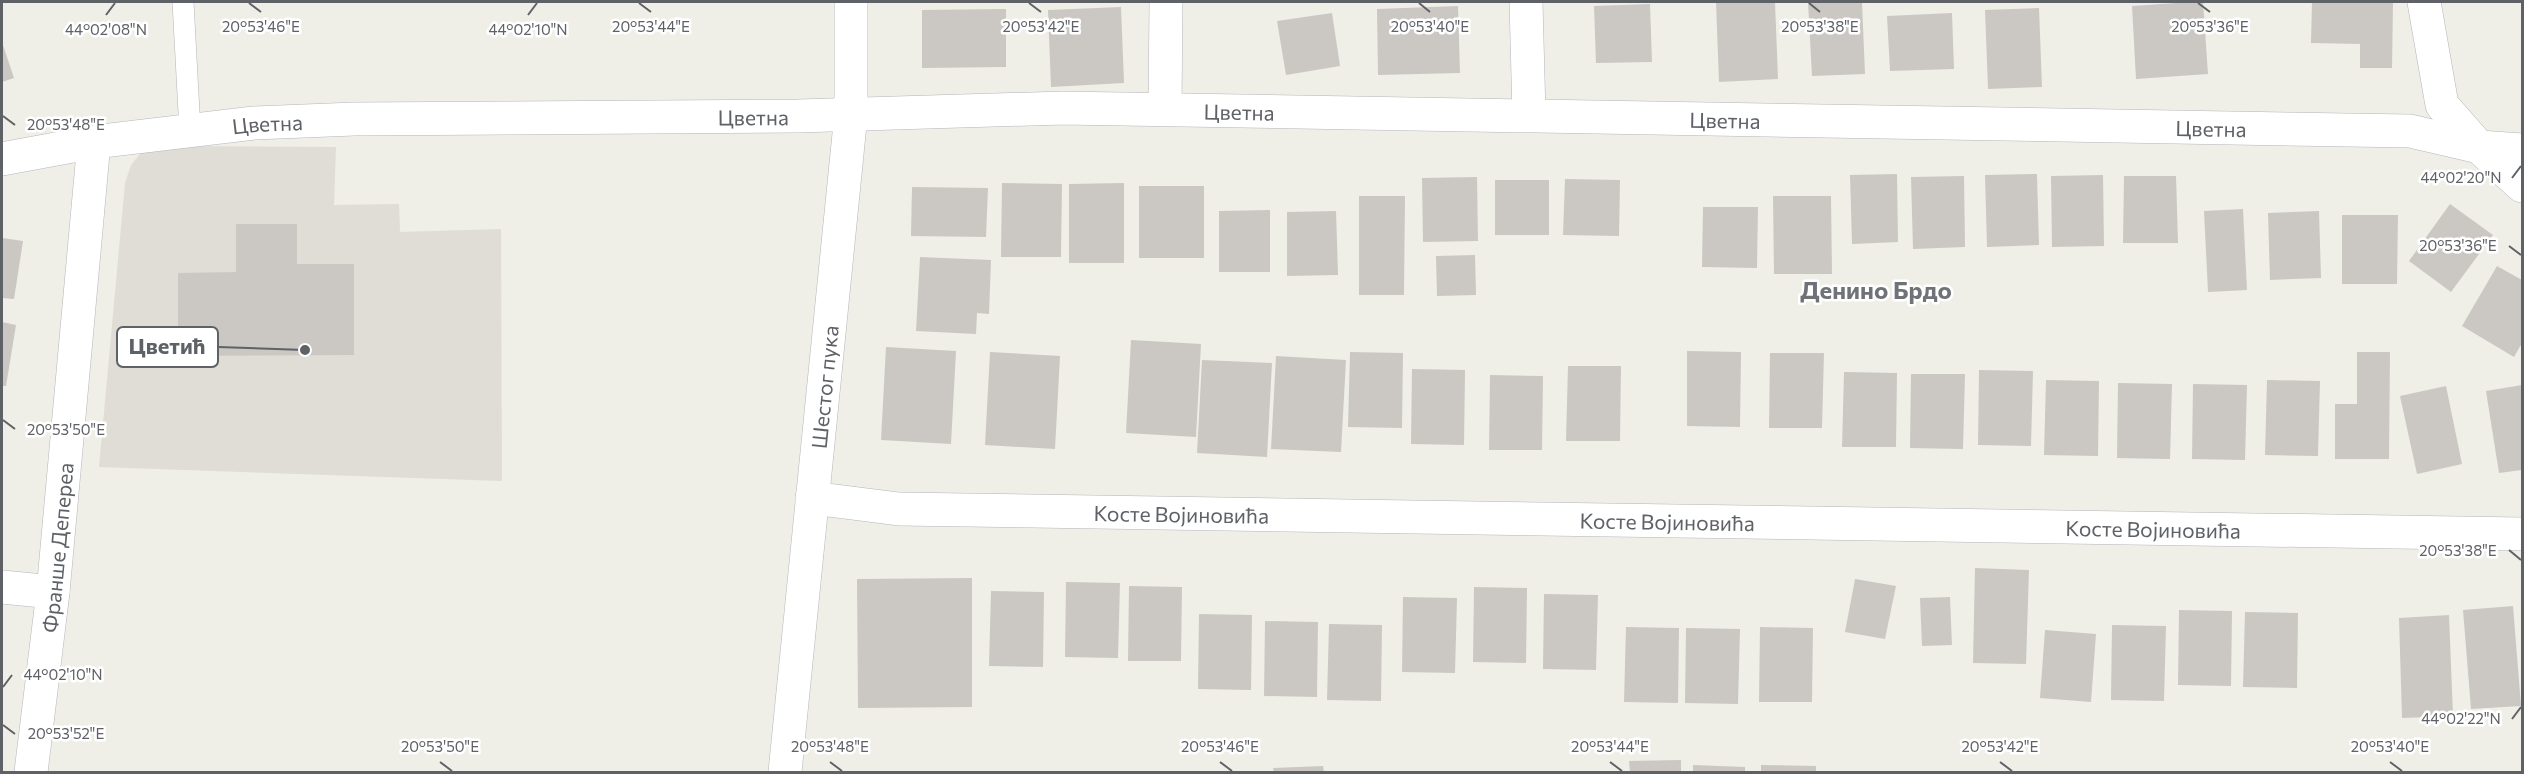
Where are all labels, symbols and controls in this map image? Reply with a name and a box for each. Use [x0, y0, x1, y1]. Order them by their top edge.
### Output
text: 20°53'46"E [222, 17, 300, 35]
text: 20°53'44"E [612, 17, 690, 35]
text: 20°53'42"E [1003, 17, 1080, 35]
text: 20°53'40"E [1391, 17, 1469, 35]
text: 20°53'38"E [1781, 17, 1859, 35]
text: 20°53'36"E [2171, 17, 2249, 35]
text: 44°02'08"N [65, 20, 147, 38]
text: 44°02'10"N [488, 20, 568, 38]
street label: Цветна [1203, 98, 1275, 124]
street label: Цветна [718, 104, 789, 129]
street label: Цветна [1689, 106, 1761, 132]
street label: Цветна [230, 109, 303, 138]
street label: Цветна [2175, 114, 2247, 141]
text: 20°53'48"E [27, 115, 105, 133]
text: 44°02'20"N [2420, 168, 2502, 186]
text: 20°53'36"E [2419, 236, 2497, 254]
district label: Денино Брдо [1800, 275, 1952, 304]
street label: Шестог пука [805, 324, 842, 450]
callout: Цветић [117, 327, 218, 367]
text: Цветић [129, 332, 205, 359]
text: 20°53'50"E [27, 420, 105, 438]
street label: Франше Депереа [36, 461, 77, 634]
street label: Косте Војиновића [1093, 499, 1269, 527]
street label: Косте Војиновића [1579, 507, 1755, 535]
street label: Косте Војиновића [2065, 514, 2241, 542]
text: 20°53'38"E [2419, 541, 2497, 559]
text: 44°02'10"N [23, 665, 103, 683]
text: 44°02'22"N [2421, 709, 2501, 727]
text: 20°53'52"E [28, 724, 104, 742]
text: 20°53'50"E [401, 737, 479, 755]
text: 20°53'48"E [791, 737, 869, 755]
text: 20°53'46"E [1181, 737, 1259, 755]
text: 20°53'44"E [1571, 737, 1649, 755]
text: 20°53'42"E [1962, 737, 2039, 755]
text: 20°53'40"E [2351, 737, 2429, 755]

